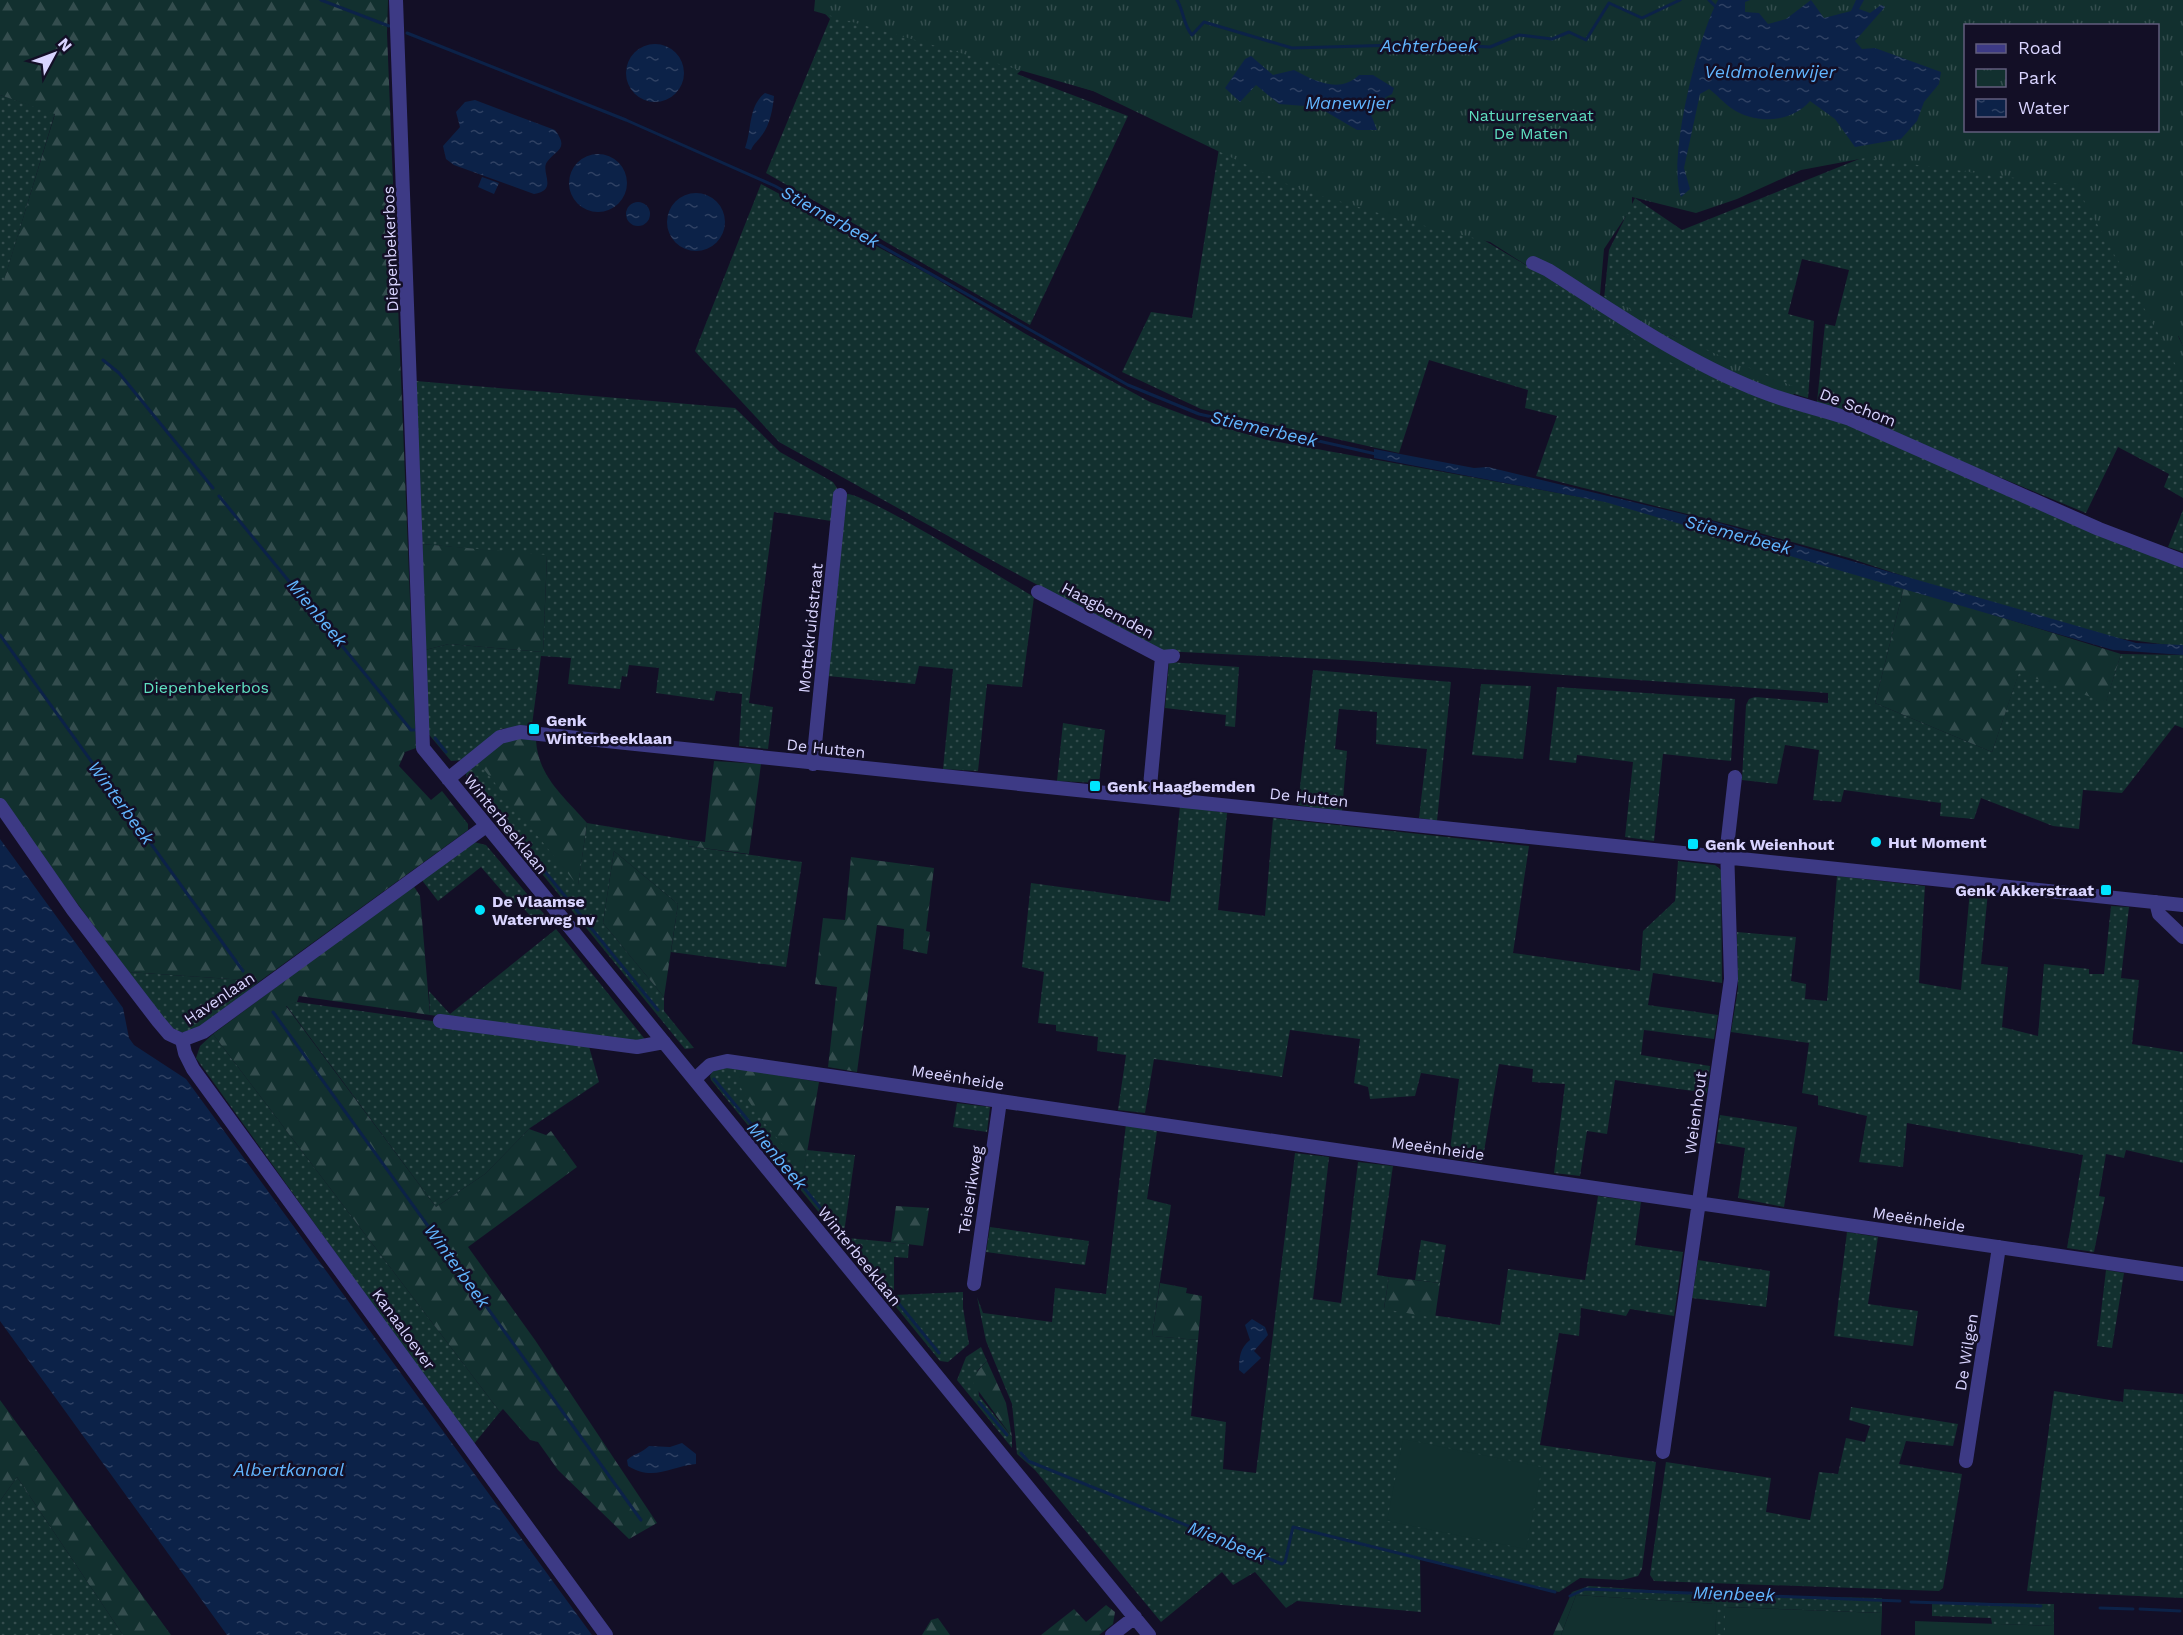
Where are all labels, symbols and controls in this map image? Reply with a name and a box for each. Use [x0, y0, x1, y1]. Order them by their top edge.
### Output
north arrow [24, 24, 84, 84]
legend [1964, 24, 2159, 132]
text: N [54, 34, 76, 55]
water label: Achterbeek [1379, 35, 1479, 56]
text: Road [2018, 37, 2062, 58]
water label: Veldmolenwijer [1704, 61, 1837, 82]
text: Park [2018, 67, 2057, 88]
water label: Manewijer [1305, 92, 1394, 113]
text: Water [2018, 97, 2070, 118]
park label: Natuurreservaat De Maten [1468, 106, 1594, 143]
water label: Stiemerbeek [777, 181, 884, 253]
street label: Diepenbekerbos [379, 186, 402, 312]
street label: De Schom [1817, 384, 1899, 431]
water label: Stiemerbeek [1209, 406, 1321, 451]
water label: Stiemerbeek [1683, 510, 1795, 559]
street label: Mottekruidstraat [794, 562, 827, 694]
water label: Mienbeek [283, 574, 353, 652]
street label: Haagbemden [1058, 578, 1157, 643]
park label: Diepenbekerbos [143, 678, 269, 697]
place label: Genk Winterbeeklaan [546, 711, 672, 748]
marker: Genk Winterbeeklaan [527, 722, 541, 736]
street label: De Hutten [786, 735, 866, 762]
water label: Winterbeek [84, 757, 159, 850]
street label: Winterbeeklaan [460, 771, 552, 878]
place label: Genk Haagbemden [1107, 777, 1255, 796]
marker: Genk Haagbemden [1088, 779, 1102, 793]
street label: De Hutten [1269, 784, 1349, 811]
place label: Hut Moment [1888, 833, 1987, 852]
place label: Genk Weienhout [1705, 835, 1834, 854]
marker: Hut Moment [1869, 835, 1883, 849]
marker: Genk Weienhout [1686, 837, 1700, 851]
place label: Genk Akkerstraat [1955, 881, 2094, 900]
marker: Genk Akkerstraat [2099, 883, 2113, 897]
place label: De Vlaamse Waterweg nv [492, 892, 595, 929]
marker: De Vlaamse Waterweg nv [473, 903, 487, 917]
street label: Havenlaan [180, 968, 258, 1029]
street label: Meeënheide [910, 1061, 1006, 1094]
street label: Weienhout [1680, 1070, 1711, 1156]
water label: Mienbeek [743, 1117, 813, 1195]
street label: Meeënheide [1390, 1133, 1486, 1164]
street label: Teiserikweg [954, 1144, 987, 1236]
street label: Winterbeeklaan [814, 1203, 906, 1310]
street label: Meeënheide [1871, 1203, 1967, 1236]
water label: Winterbeek [420, 1220, 495, 1313]
street label: Kanaaloever [368, 1285, 439, 1374]
street label: De Wilgen [1951, 1312, 1982, 1392]
water label: Albertkanaal [233, 1459, 344, 1480]
water label: Mienbeek [1185, 1516, 1270, 1567]
water label: Mienbeek [1693, 1582, 1777, 1605]

